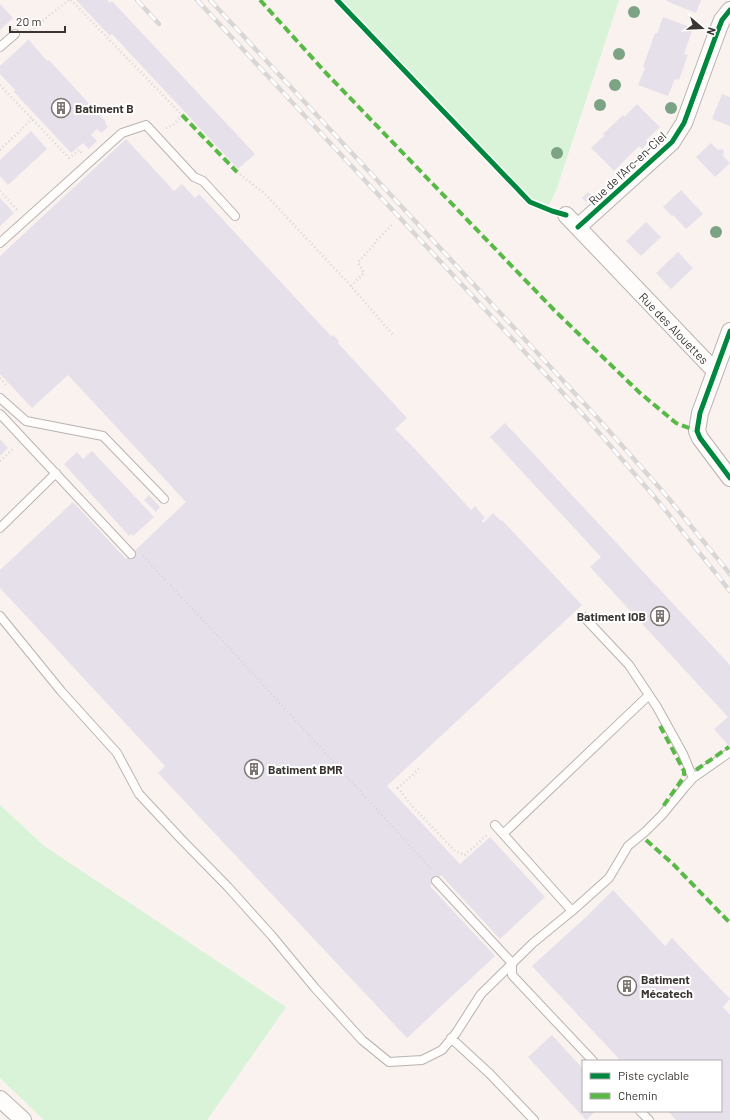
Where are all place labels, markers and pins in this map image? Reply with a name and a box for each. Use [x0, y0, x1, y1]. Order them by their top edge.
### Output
building icon: Batiment B [50, 97, 72, 119]
place label: Batiment B [75, 101, 134, 115]
building icon: Batiment IOB [649, 605, 671, 627]
place label: Batiment IOB [577, 609, 646, 623]
building icon: Batiment BMR [243, 758, 265, 780]
place label: Batiment BMR [268, 762, 343, 776]
place label: Batiment Mécatech [641, 972, 693, 1000]
building icon: Batiment Mécatech [616, 975, 638, 997]

